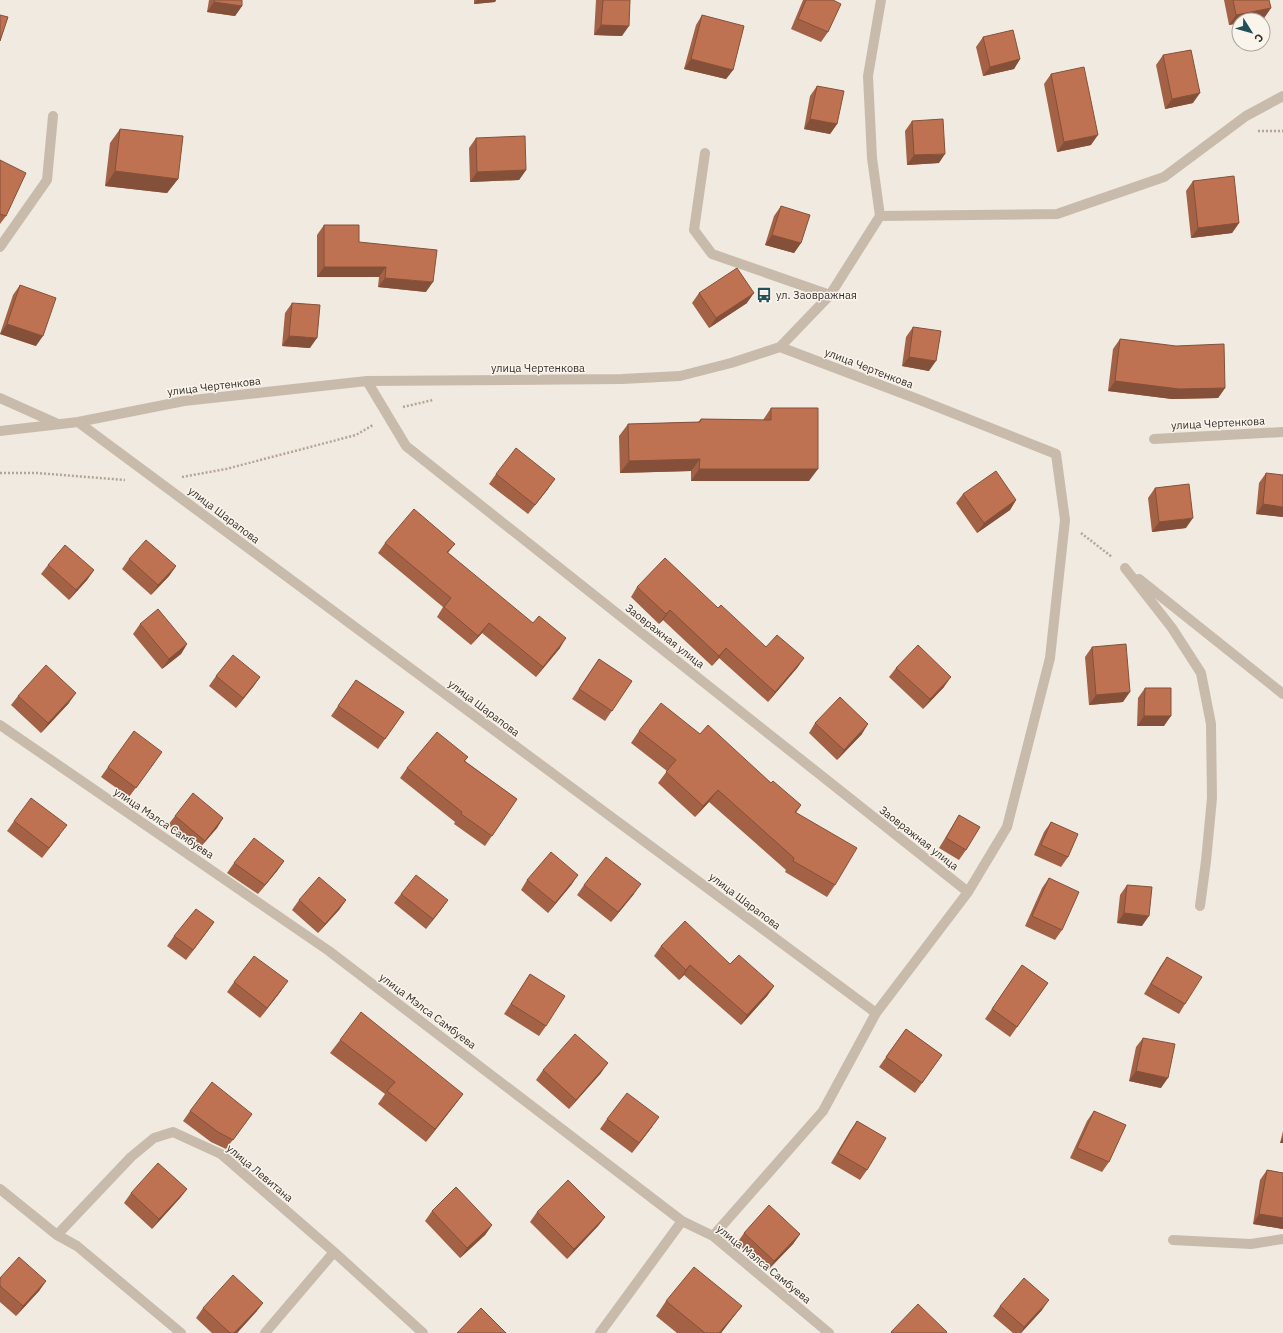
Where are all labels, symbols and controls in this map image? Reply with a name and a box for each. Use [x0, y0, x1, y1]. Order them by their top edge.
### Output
north arrow [1231, 12, 1271, 52]
text: С [1251, 31, 1267, 45]
bus stop icon: ул. Заовражная [755, 286, 773, 304]
place label: ул. Заовражная [776, 288, 857, 302]
street label: улица Чертенкова [823, 345, 915, 391]
street label: улица Чертенкова [491, 361, 585, 375]
street label: улица Чертенкова [166, 373, 262, 399]
street label: улица Чертенкова [1171, 414, 1265, 432]
street label: улица Шарапова [185, 483, 263, 547]
street label: Заовражная улица [623, 601, 708, 671]
street label: улица Шарапова [445, 676, 523, 740]
street label: улица Мэлса Самбуева [111, 784, 217, 862]
street label: Заовражная улица [877, 803, 962, 873]
street label: улица Шарапова [706, 869, 784, 933]
street label: улица Мэлса Самбуева [377, 970, 479, 1052]
street label: улица Левитана [224, 1141, 296, 1205]
street label: улица Мэлса Самбуева [714, 1222, 814, 1307]

